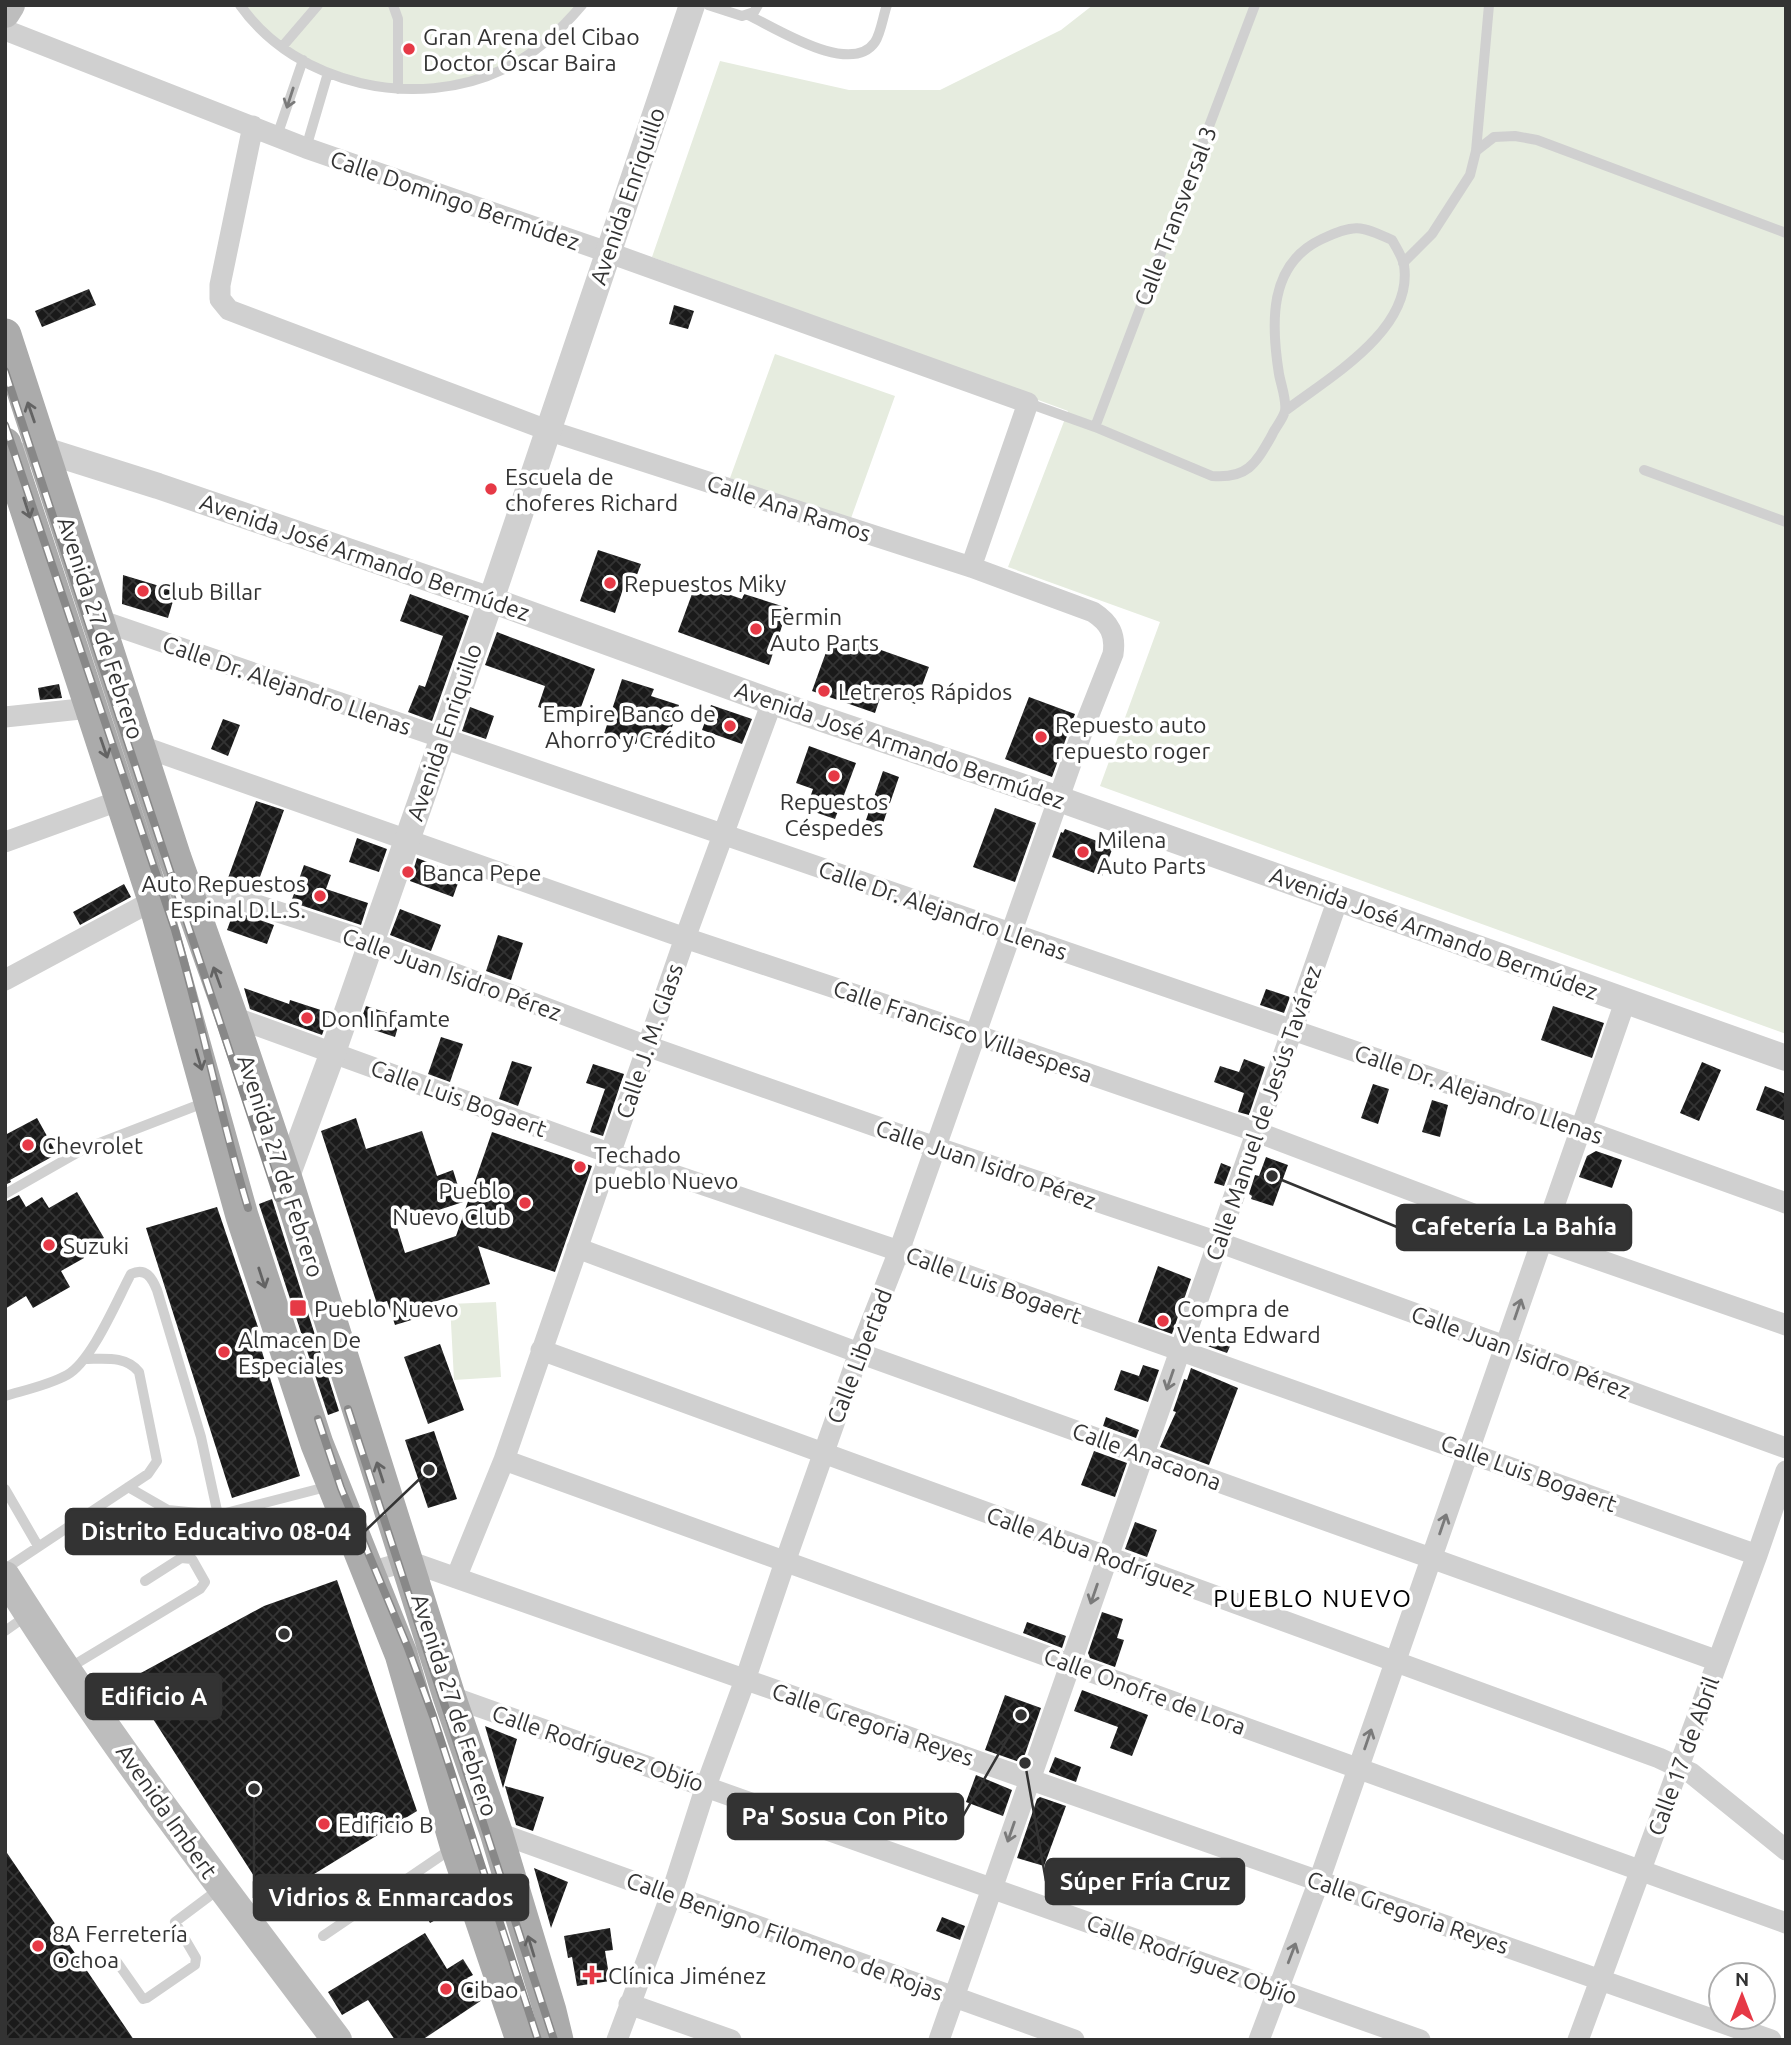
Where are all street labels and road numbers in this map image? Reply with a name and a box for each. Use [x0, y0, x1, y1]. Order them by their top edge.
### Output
street label: Avenida Enriquillo [585, 104, 669, 288]
street label: Calle Transversal 3 [1129, 123, 1221, 309]
street label: Calle Domingo Bermúdez [327, 146, 583, 254]
street label: Calle Ana Ramos [704, 470, 874, 546]
street label: Avenida José Armando Bermúdez [197, 489, 533, 625]
street label: Avenida 27 de Febrero [53, 514, 149, 742]
street label: Calle Dr. Alejandro Llenas [159, 631, 415, 739]
street label: Avenida Enriquillo [402, 640, 486, 824]
street label: Avenida José Armando Bermúdez [732, 677, 1068, 813]
street label: Calle Dr. Alejandro Llenas [815, 856, 1071, 964]
street label: Avenida José Armando Bermúdez [1267, 862, 1601, 1004]
street label: Calle Juan Isidro Pérez [339, 923, 565, 1025]
street label: Calle J. M. Glass [611, 960, 687, 1122]
street label: Calle Manuel de Jesús Tavárez [1201, 962, 1325, 1264]
street label: Calle Francisco Villaespesa [830, 975, 1096, 1087]
street label: Calle Dr. Alejandro Llenas [1351, 1040, 1607, 1148]
street label: Avenida 27 de Febrero [233, 1052, 329, 1280]
street label: Calle Luis Bogaert [368, 1055, 550, 1141]
street label: Calle Juan Isidro Pérez [873, 1115, 1099, 1213]
street label: Calle Luis Bogaert [903, 1242, 1085, 1328]
street label: Calle Libertad [822, 1285, 896, 1427]
street label: Calle Juan Isidro Pérez [1408, 1301, 1634, 1403]
street label: Calle Anacaona [1069, 1417, 1225, 1495]
street label: Calle Luis Bogaert [1438, 1430, 1620, 1516]
street label: Calle Abua Rodríguez [983, 1502, 1199, 1600]
street label: Avenida 27 de Febrero [407, 1591, 503, 1819]
street label: Calle Onofre de Lora [1041, 1643, 1249, 1739]
street label: Calle 17 de Abril [1643, 1673, 1723, 1839]
street label: Calle Gregoria Reyes [769, 1678, 977, 1770]
street label: Calle Rodríguez Objío [489, 1700, 707, 1796]
street label: Avenida Imbert [112, 1739, 222, 1883]
street label: Calle Gregoria Reyes [1304, 1866, 1512, 1958]
street label: Calle Benigno Filomeno de Rojas [623, 1867, 947, 2005]
street label: Calle Rodríguez Objío [1083, 1909, 1301, 2009]

